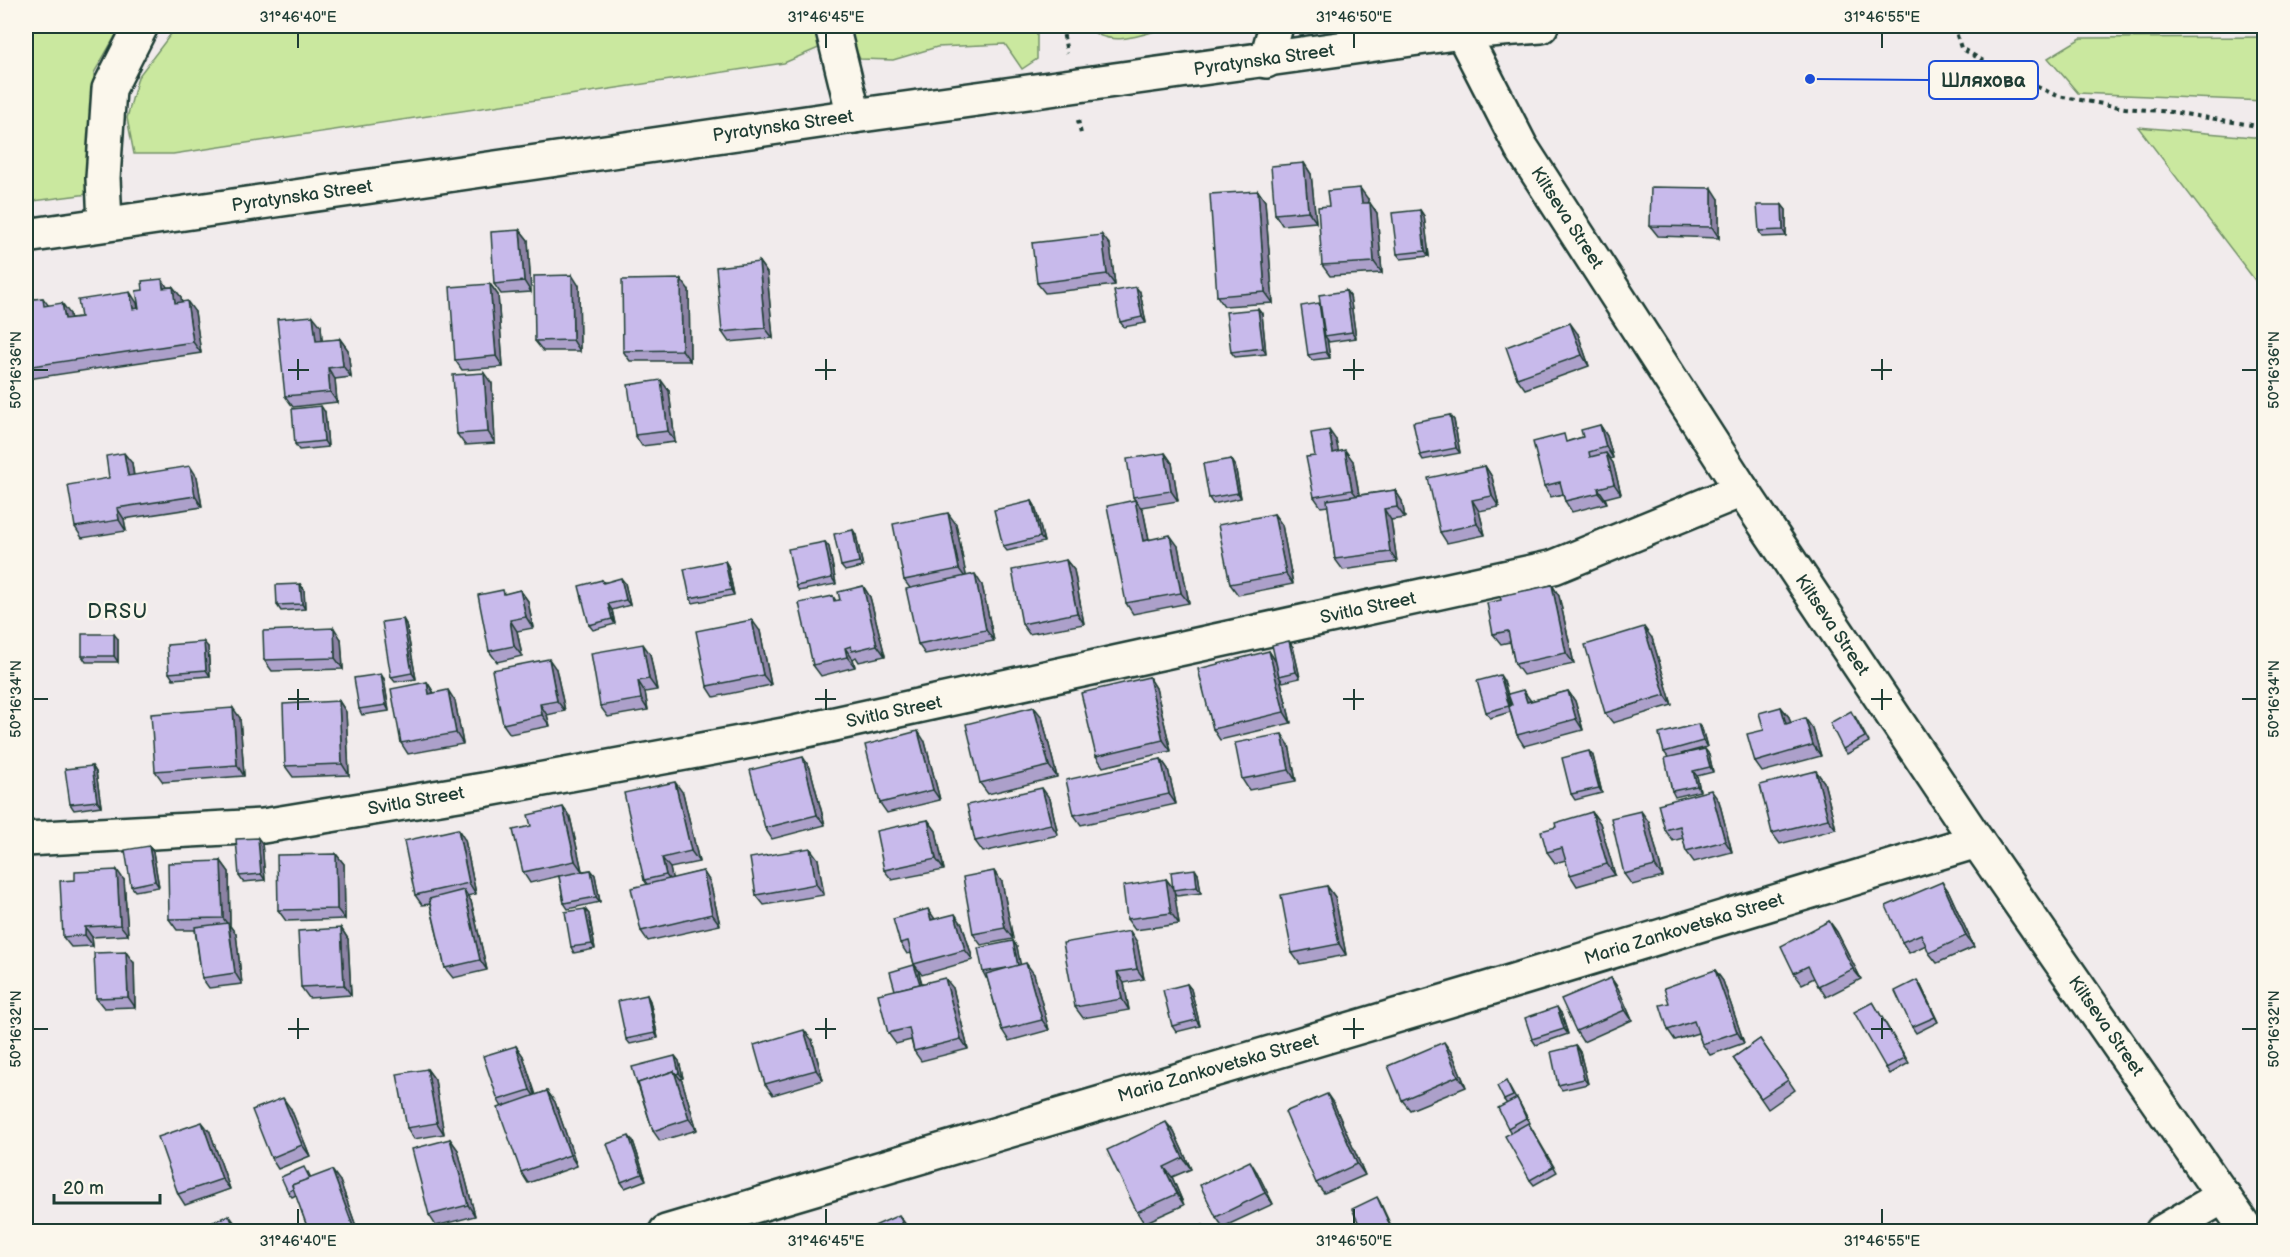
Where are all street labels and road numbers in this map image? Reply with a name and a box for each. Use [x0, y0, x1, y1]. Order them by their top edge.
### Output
street label: Pyratynska Street [1192, 40, 1336, 80]
street label: Pyratynska Street [711, 106, 855, 146]
street label: Kiltseva Street [1526, 163, 1608, 273]
street label: Pyratynska Street [230, 176, 374, 216]
street label: Kiltseva Street [1791, 571, 1874, 680]
street label: Svitla Street [1318, 588, 1418, 628]
street label: Svitla Street [844, 692, 944, 732]
street label: Svitla Street [366, 782, 466, 820]
street label: Maria Zankovetska Street [1582, 888, 1787, 969]
street label: Kiltseva Street [2064, 972, 2148, 1080]
street label: Maria Zankovetska Street [1115, 1029, 1321, 1107]

